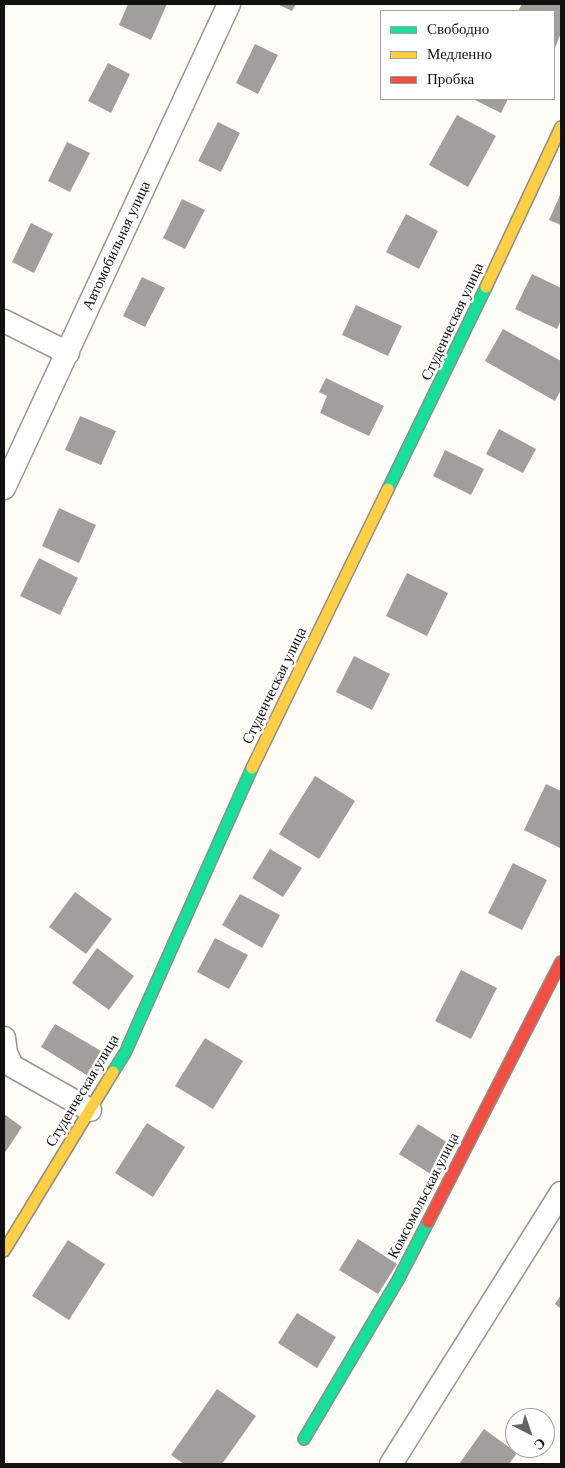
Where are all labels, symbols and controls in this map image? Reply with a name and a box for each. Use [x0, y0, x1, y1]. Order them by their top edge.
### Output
legend [380, 10, 555, 100]
text: Свободно [427, 21, 489, 37]
text: Медленно [427, 46, 492, 62]
text: Пробка [427, 71, 474, 87]
street label: Автомобильная улица [79, 179, 155, 313]
street label: Студенческая улица [418, 260, 488, 384]
street label: Студенческая улица [239, 625, 311, 747]
street label: Студенческая улица [42, 1032, 124, 1150]
street label: Комсомольская улица [384, 1130, 464, 1262]
north arrow [505, 1408, 555, 1458]
text: С [531, 1435, 548, 1453]

